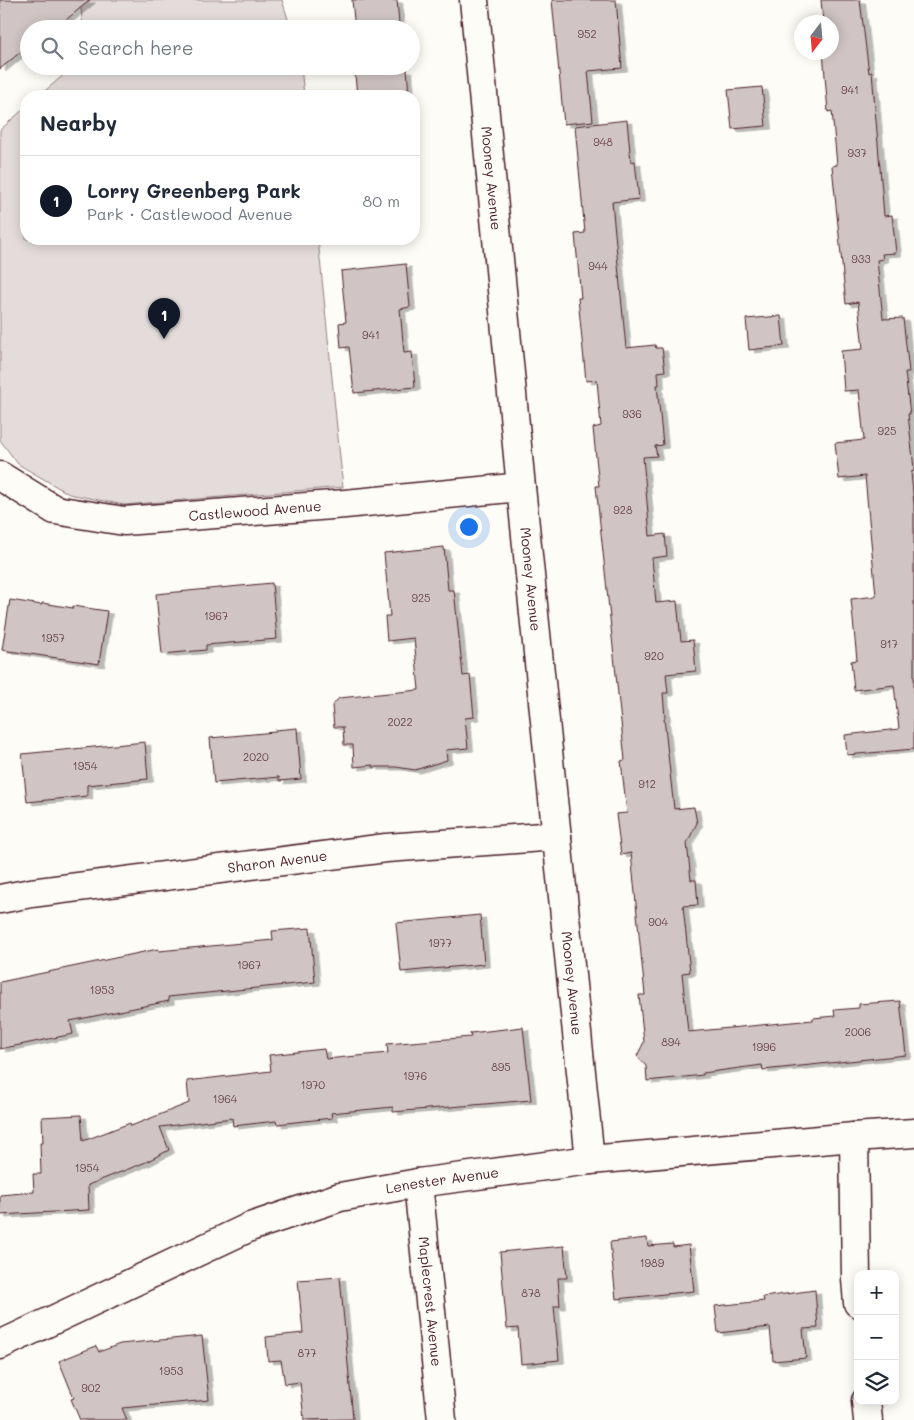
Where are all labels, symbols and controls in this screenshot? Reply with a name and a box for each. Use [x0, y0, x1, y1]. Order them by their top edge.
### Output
north arrow [794, 15, 839, 60]
search box [20, 20, 420, 75]
house number: 952 [577, 26, 597, 41]
icon: search [38, 34, 66, 62]
text: Search here [78, 35, 194, 60]
house number: 941 [841, 82, 859, 97]
text: Nearby [40, 109, 117, 136]
street label: Mooney Avenue [477, 125, 506, 231]
house number: 948 [593, 134, 613, 149]
house number: 937 [847, 145, 867, 160]
text: Lorry Greenberg Park [87, 178, 301, 203]
text: 1 [52, 190, 60, 211]
text: 80 m [363, 190, 400, 211]
text: Park · Castlewood Avenue [87, 203, 293, 224]
house number: 933 [851, 251, 871, 266]
house number: 944 [588, 258, 608, 273]
pin: 1 [148, 298, 180, 339]
house number: 941 [362, 327, 380, 342]
house number: 936 [622, 406, 642, 421]
house number: 925 [877, 423, 897, 438]
street label: Castlewood Avenue [188, 496, 322, 525]
house number: 928 [613, 502, 633, 517]
your location [456, 514, 482, 540]
street label: Mooney Avenue [516, 526, 546, 632]
house number: 925 [411, 590, 431, 605]
house number: 1967 [204, 608, 228, 623]
house number: 1957 [41, 630, 65, 645]
house number: 917 [880, 636, 898, 651]
house number: 920 [644, 648, 664, 663]
house number: 2022 [387, 714, 413, 729]
house number: 2020 [243, 749, 269, 764]
house number: 1954 [73, 758, 98, 773]
house number: 912 [638, 776, 656, 791]
street label: Sharon Avenue [226, 846, 328, 877]
house number: 904 [648, 914, 668, 929]
street label: Mooney Avenue [558, 930, 587, 1036]
house number: 1977 [428, 935, 452, 950]
house number: 1967 [237, 957, 261, 972]
house number: 1953 [90, 982, 115, 997]
house number: 2006 [845, 1024, 871, 1039]
house number: 894 [661, 1034, 681, 1049]
house number: 1996 [752, 1039, 776, 1054]
house number: 895 [491, 1059, 511, 1074]
house number: 1976 [403, 1068, 427, 1083]
house number: 1970 [301, 1077, 325, 1092]
house number: 1964 [213, 1091, 238, 1106]
house number: 1954 [75, 1160, 100, 1175]
street label: Lenester Avenue [384, 1162, 500, 1198]
street label: Maplecrest Avenue [414, 1235, 447, 1367]
house number: 1989 [640, 1255, 665, 1270]
map controls [854, 1270, 899, 1405]
button: + [854, 1270, 899, 1315]
house number: 878 [521, 1285, 541, 1300]
button: − [854, 1315, 899, 1360]
house number: 877 [298, 1345, 316, 1360]
button: layers [854, 1360, 899, 1405]
house number: 1953 [159, 1363, 184, 1378]
house number: 902 [81, 1380, 101, 1395]

